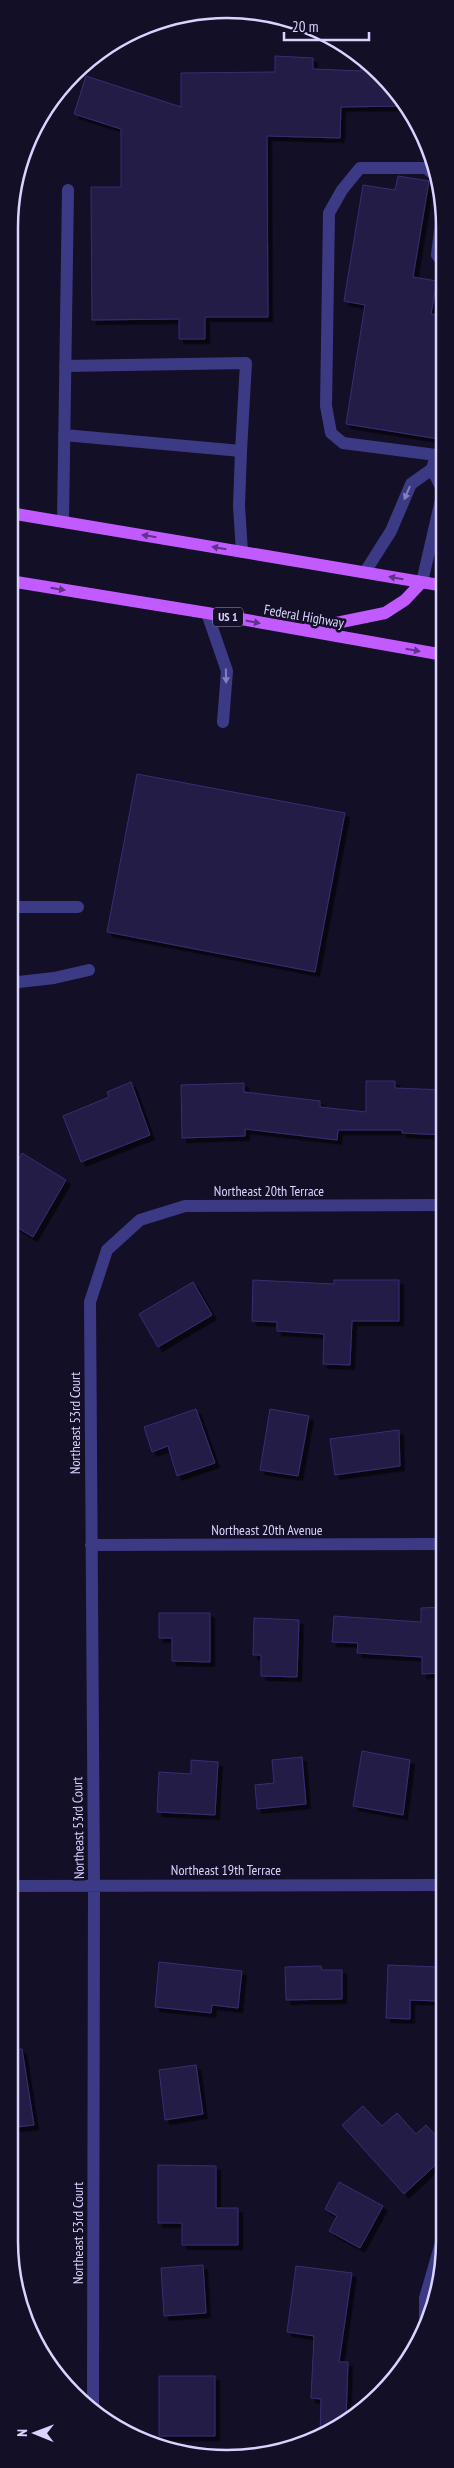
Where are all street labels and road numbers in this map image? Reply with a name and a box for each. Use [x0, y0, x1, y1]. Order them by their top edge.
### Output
street label: Federal Highway [263, 600, 346, 632]
road number: US 1 [213, 608, 243, 626]
street label: Northeast 20th Terrace [214, 1182, 324, 1200]
street label: Northeast 53rd Court [66, 1372, 84, 1474]
street label: Northeast 20th Avenue [211, 1521, 323, 1539]
street label: Northeast 53rd Court [68, 1777, 88, 1879]
street label: Northeast 19th Terrace [171, 1861, 281, 1879]
street label: Northeast 53rd Court [69, 2182, 87, 2284]

